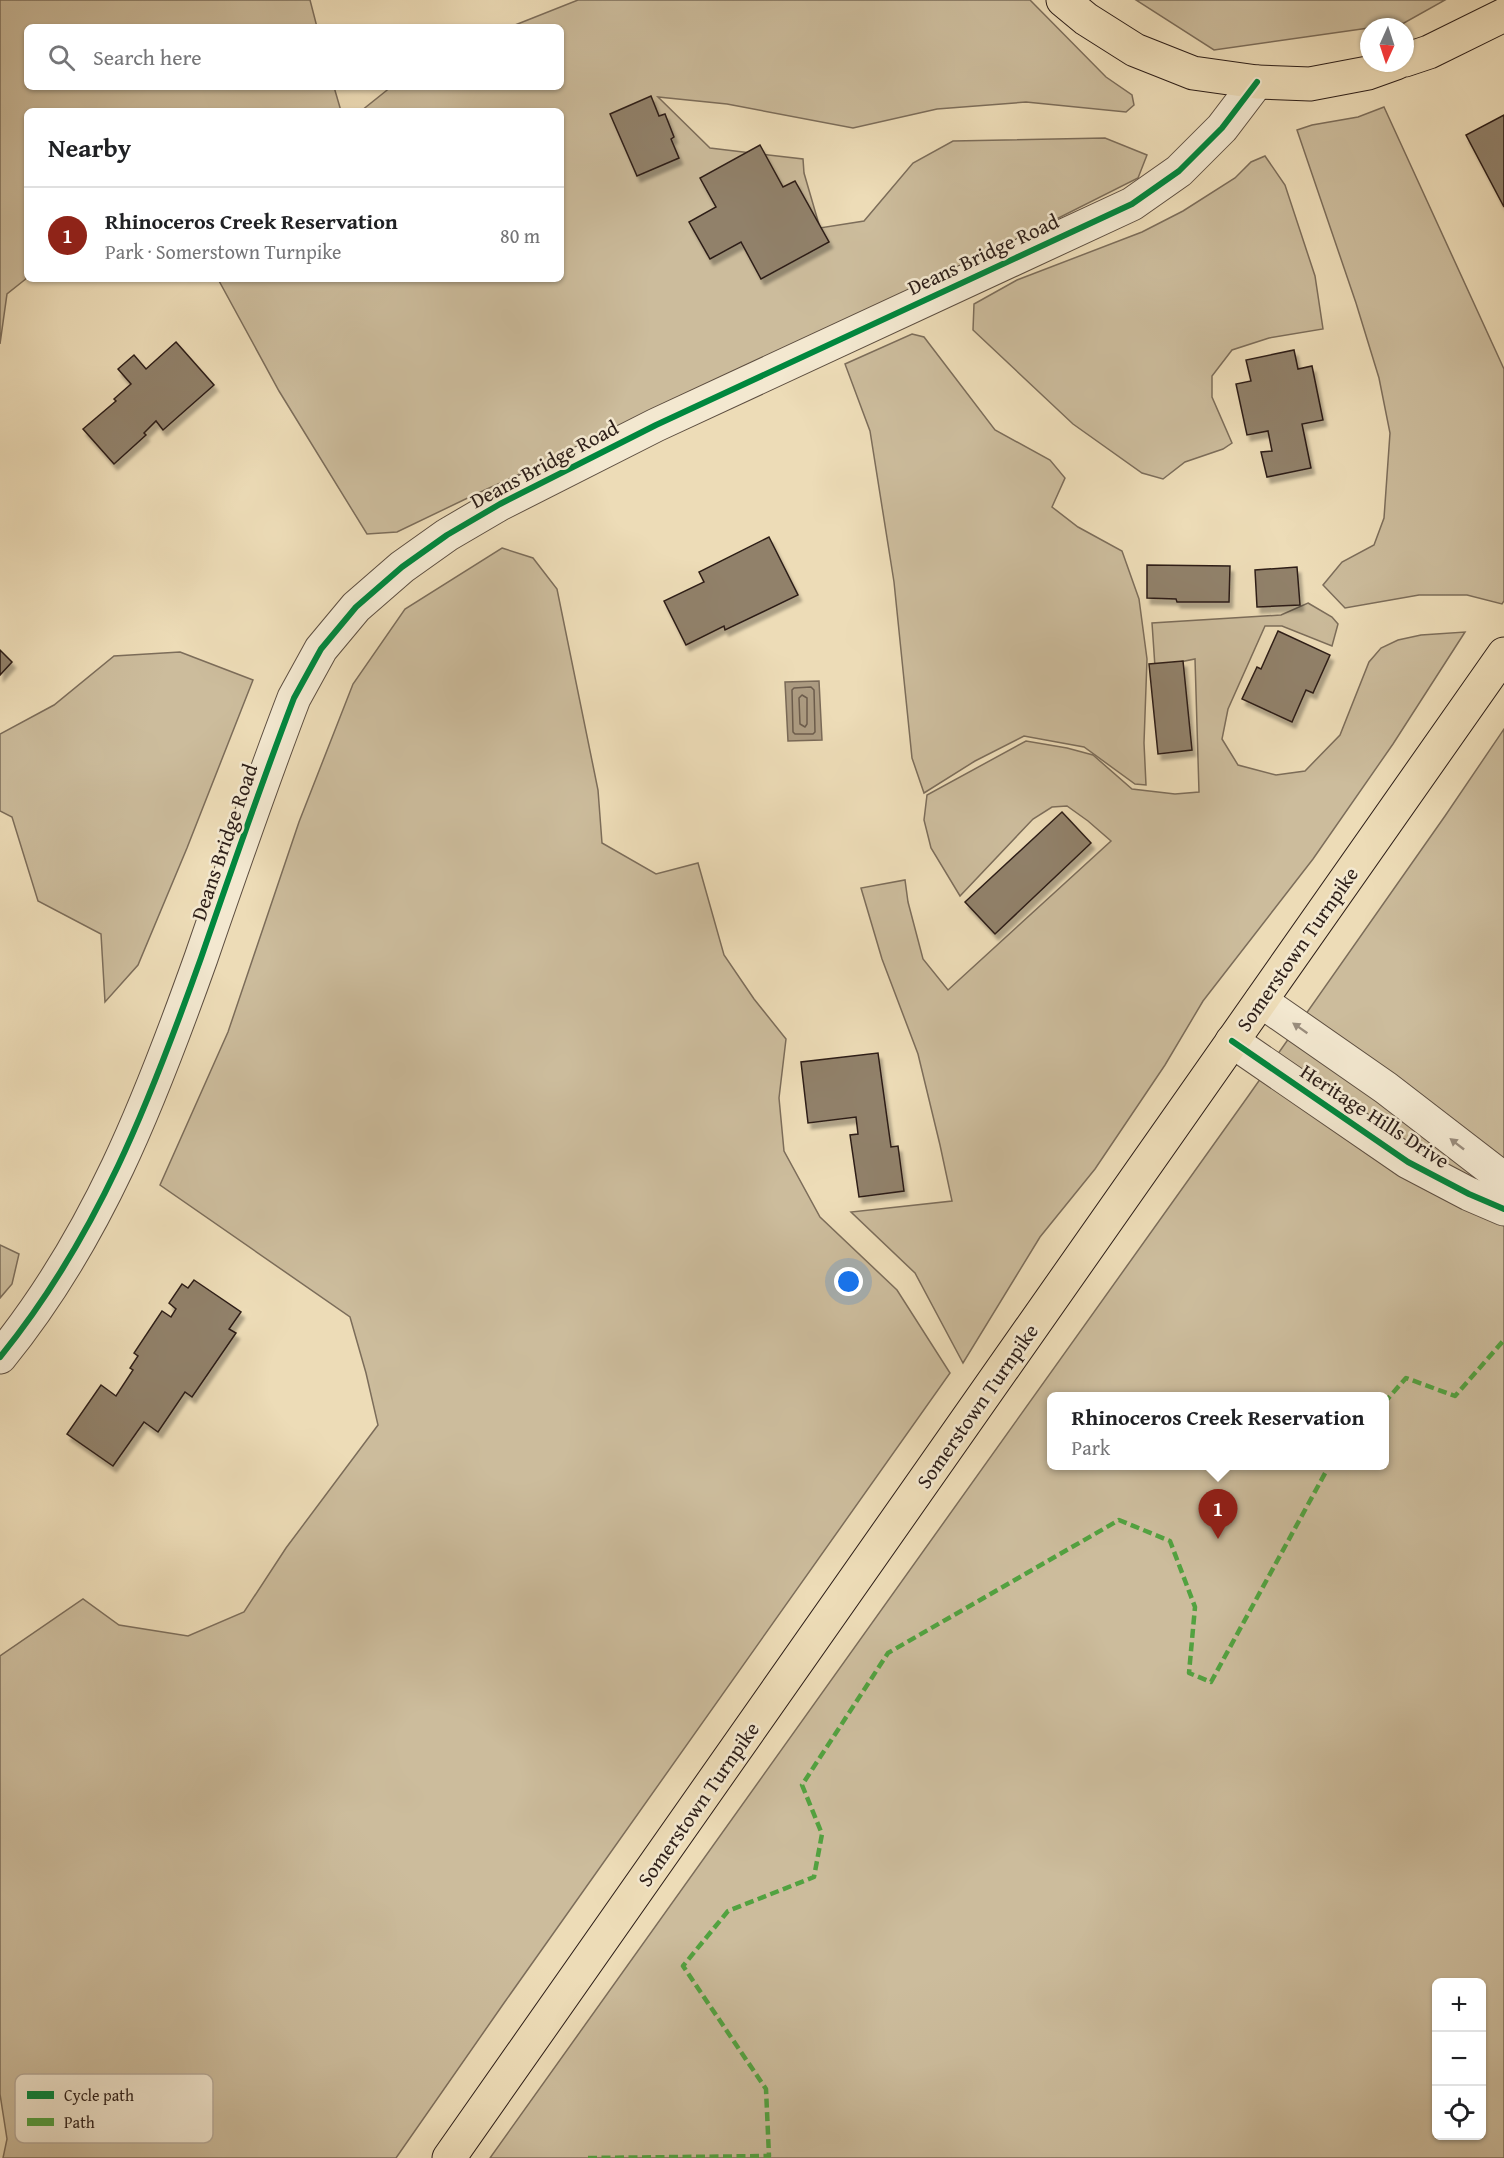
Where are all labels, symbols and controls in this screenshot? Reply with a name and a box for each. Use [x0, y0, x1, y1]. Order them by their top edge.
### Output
north arrow [1360, 18, 1414, 72]
search box [24, 24, 564, 90]
icon: search [45, 41, 78, 74]
text: Search here [93, 41, 202, 73]
text: Nearby [48, 128, 131, 167]
text: Rhinoceros Creek Reservation [105, 205, 398, 237]
street label: Deans Bridge Road [902, 205, 1064, 303]
text: 1 [62, 221, 73, 250]
text: 80 m [500, 221, 540, 250]
text: Park · Somerstown Turnpike [105, 237, 341, 266]
street label: Deans Bridge Road [464, 411, 624, 516]
street label: Deans Bridge Road [183, 759, 266, 924]
street label: Somerstown Turnpike [1228, 860, 1366, 1038]
one-way arrow [1293, 1023, 1308, 1035]
street label: Heritage Hills Drive [1294, 1056, 1456, 1176]
one-way arrow [1450, 1138, 1465, 1150]
your location [834, 1267, 863, 1296]
street label: Somerstown Turnpike [908, 1317, 1046, 1495]
popup [1047, 1392, 1389, 1470]
text: Rhinoceros Creek Reservation [1072, 1401, 1364, 1433]
text: Park [1072, 1433, 1110, 1462]
pin: 1 [1198, 1490, 1238, 1539]
street label: Somerstown Turnpike [629, 1715, 767, 1893]
map controls [1432, 1978, 1486, 2140]
button: + [1432, 1978, 1486, 2032]
button: − [1432, 2032, 1486, 2086]
legend [15, 2074, 213, 2143]
text: Cycle path [64, 2083, 134, 2107]
button: locate [1432, 2086, 1486, 2140]
text: Path [64, 2110, 95, 2134]

